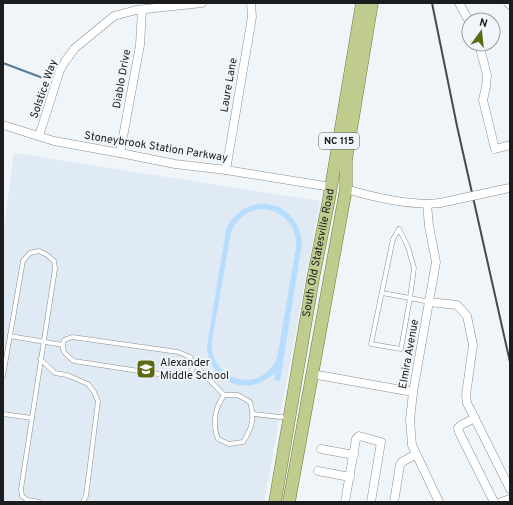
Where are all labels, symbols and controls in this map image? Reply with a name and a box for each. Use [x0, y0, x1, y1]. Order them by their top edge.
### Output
north arrow [461, 12, 501, 52]
text: N [478, 16, 489, 31]
street label: Diablo Drive [110, 48, 134, 110]
street label: Solstice Way [27, 57, 61, 120]
street label: Laure Lane [217, 57, 241, 113]
street label: Stoneybrook Station Parkway [83, 129, 229, 165]
road number: NC 115 [319, 133, 359, 149]
street label: South Old Statesville Road [300, 188, 338, 318]
street label: Elmira Avenue [396, 318, 422, 390]
place label: Alexander Middle School [160, 356, 229, 383]
school or university icon: Alexander Middle School [135, 358, 157, 380]

